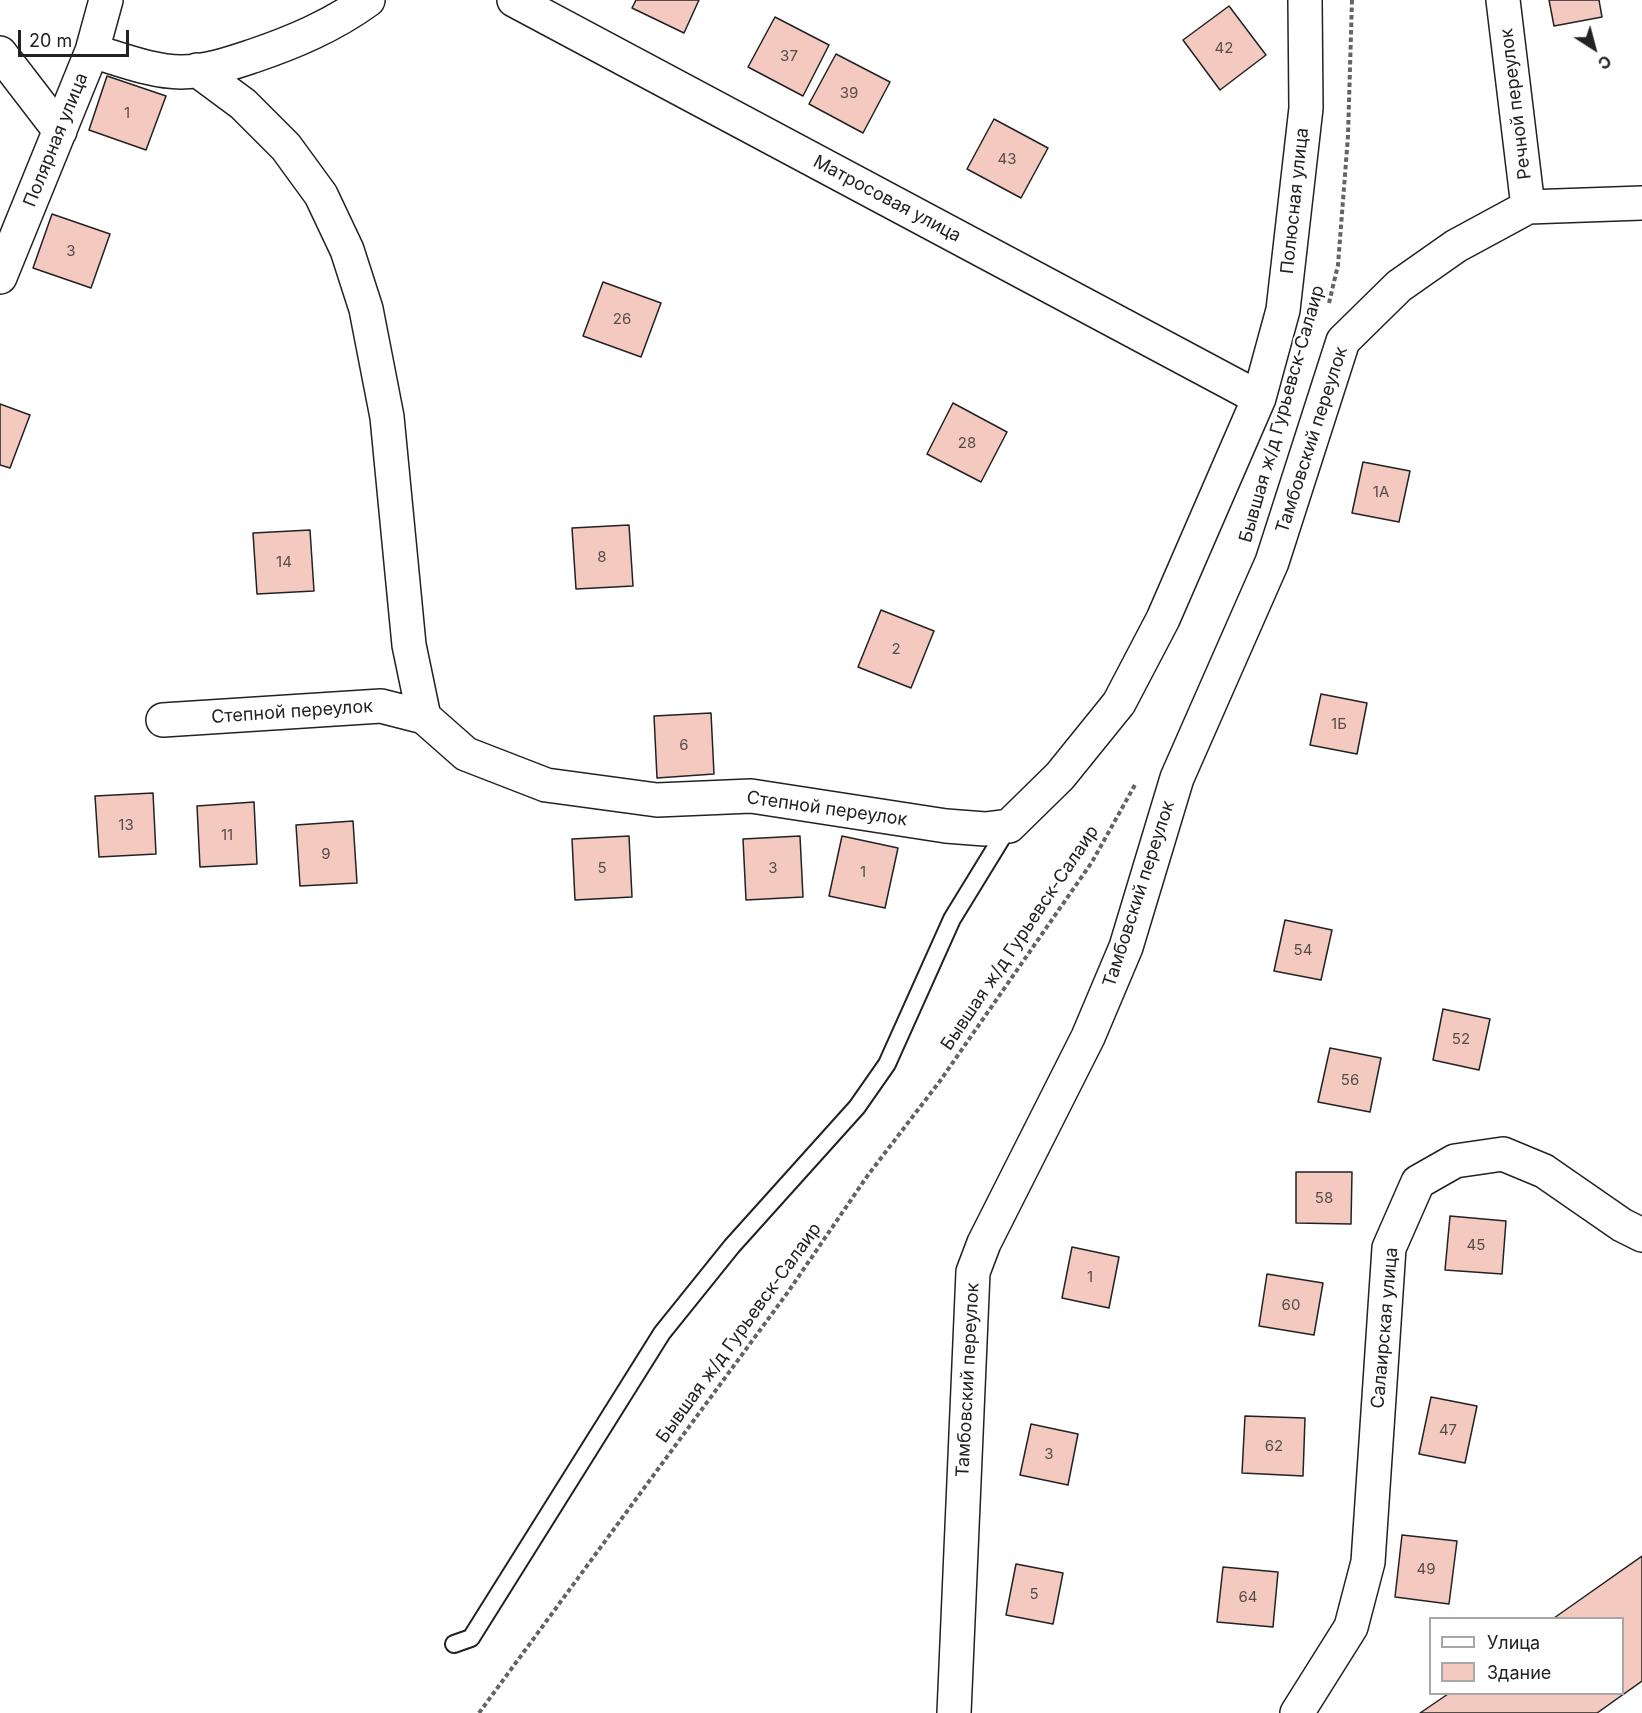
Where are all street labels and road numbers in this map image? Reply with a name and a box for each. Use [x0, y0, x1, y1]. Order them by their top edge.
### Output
street label: Речной переулок [1496, 27, 1536, 181]
street label: Полярная улица [19, 70, 93, 210]
street label: Полюсная улица [1277, 127, 1313, 275]
street label: Матросовая улица [809, 151, 965, 247]
street label: Бывшая ж/д Гурьевск-Салаир [1235, 283, 1329, 545]
street label: Тамбовский переулок [1272, 344, 1352, 536]
street label: Степной переулок [210, 696, 374, 728]
street label: Степной переулок [745, 787, 909, 831]
street label: Тамбовский переулок [1099, 798, 1179, 990]
street label: Бывшая ж/д Гурьевск-Салаир [937, 822, 1103, 1054]
street label: Бывшая ж/д Гурьевск-Салаир [652, 1219, 826, 1447]
street label: Салаирская улица [1367, 1247, 1403, 1409]
street label: Тамбовский переулок [952, 1282, 984, 1478]

